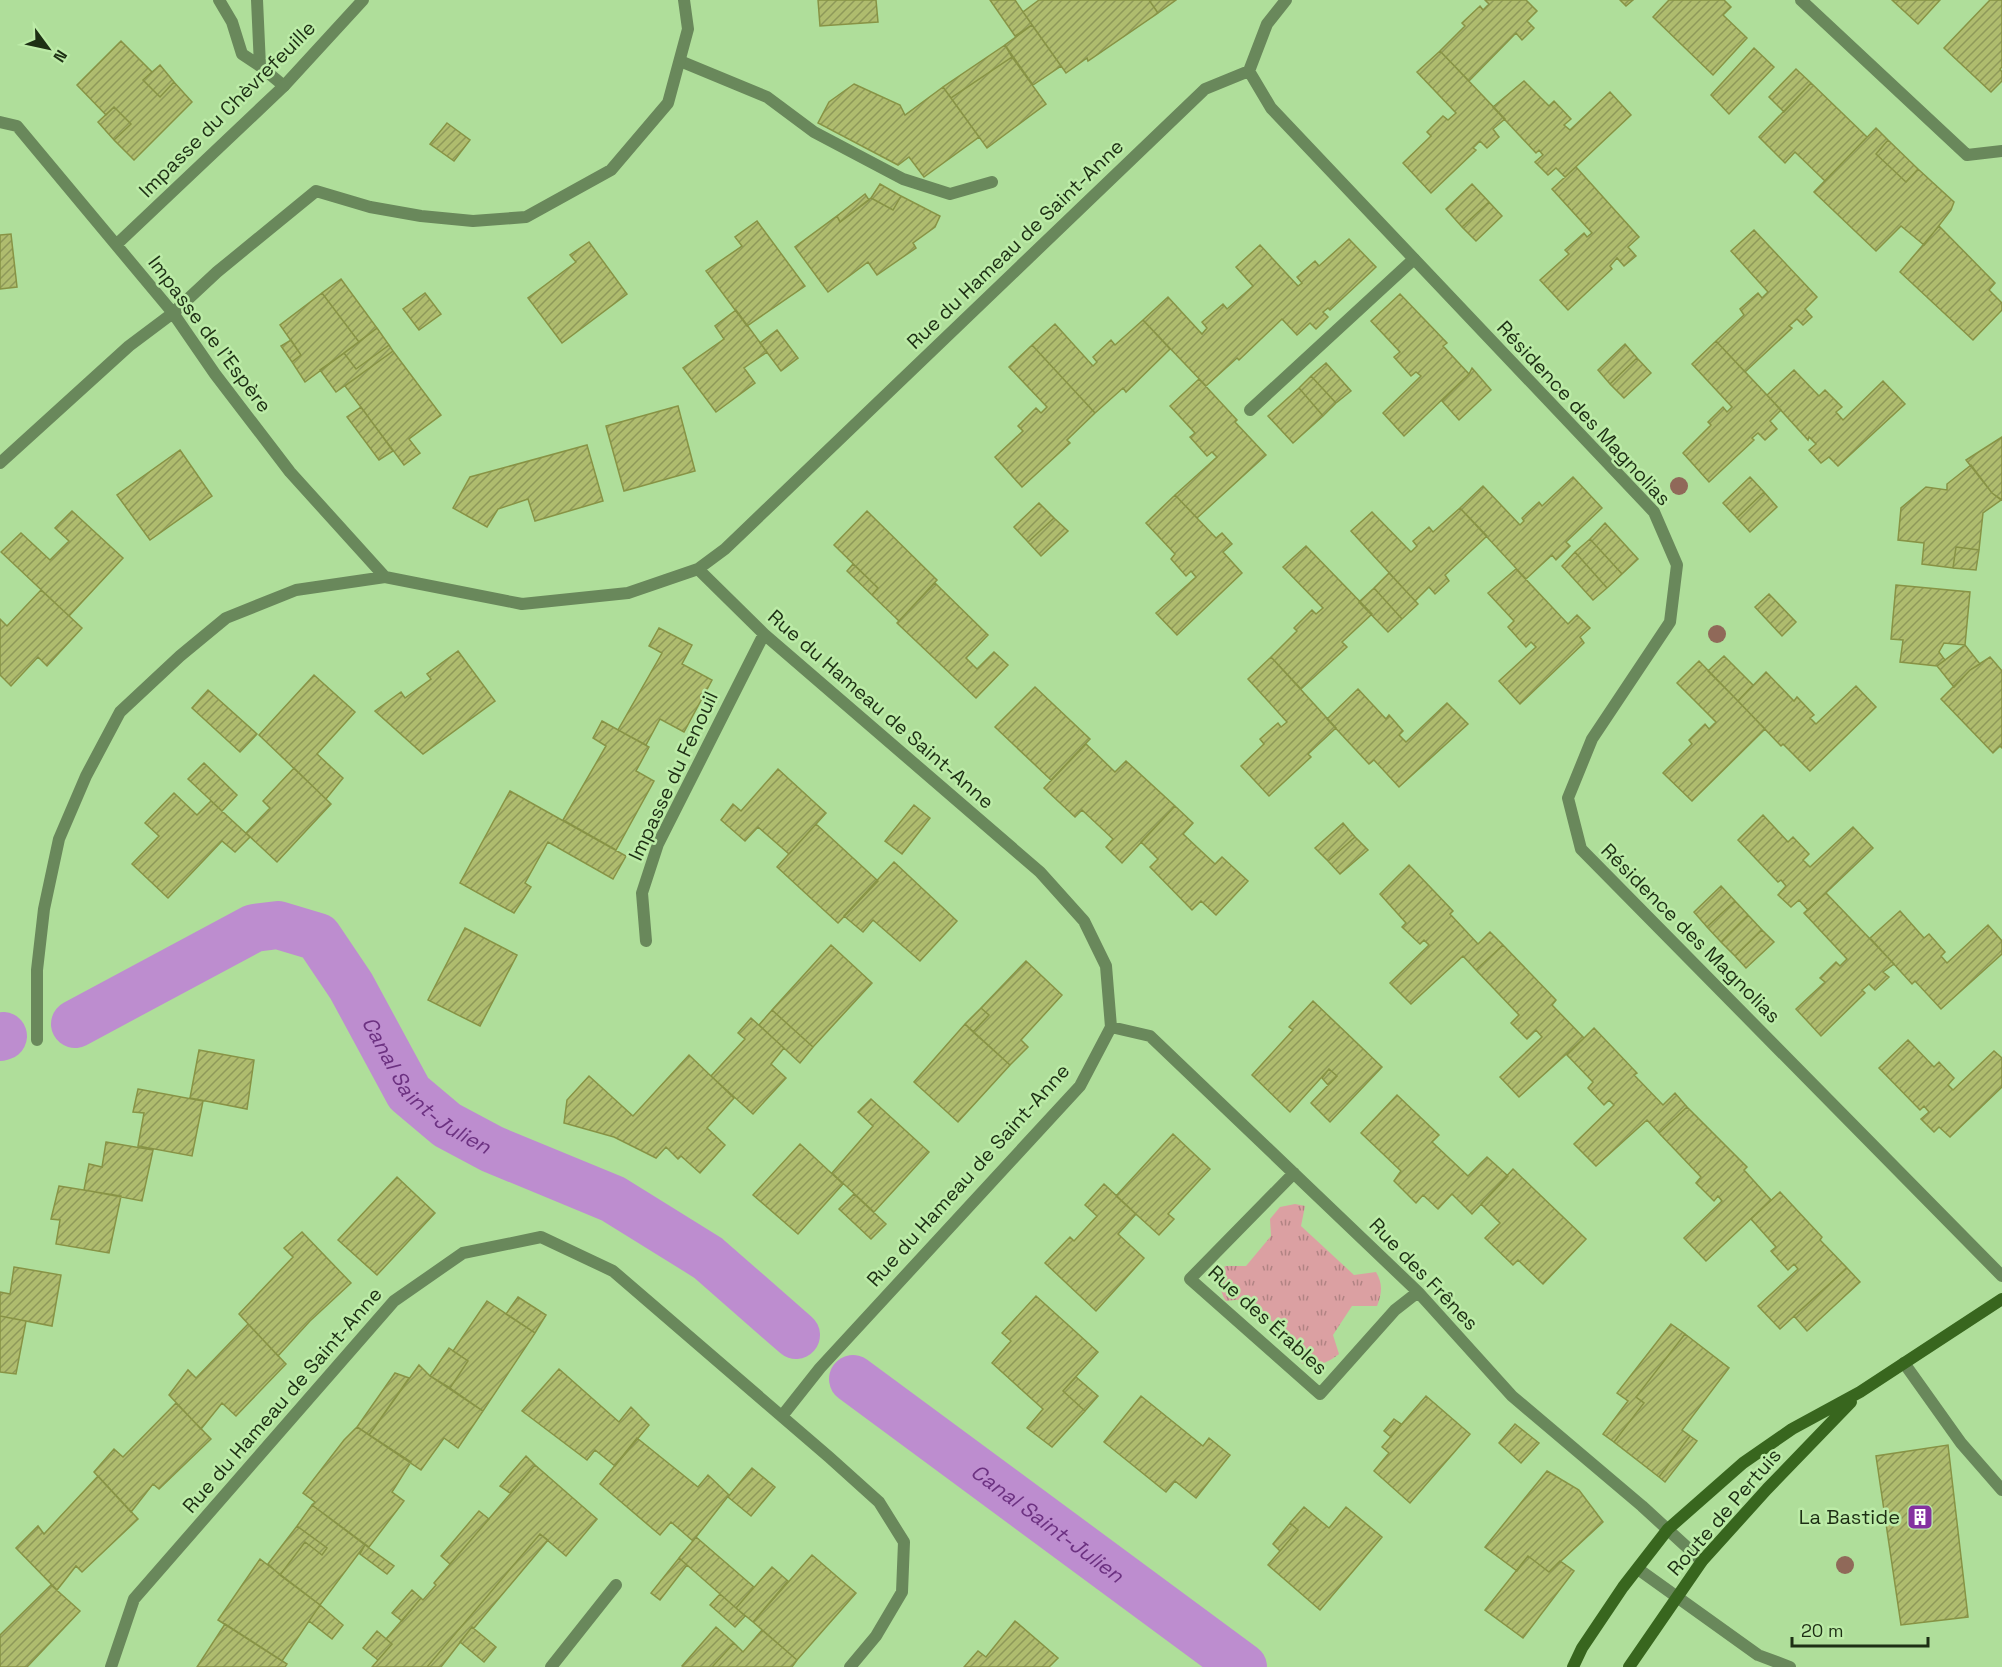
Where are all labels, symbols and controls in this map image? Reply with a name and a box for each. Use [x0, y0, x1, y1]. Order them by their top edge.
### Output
street label: Impasse du Chèvrefeuille [133, 15, 321, 203]
north arrow [18, 18, 78, 78]
text: N [48, 46, 72, 66]
street label: Rue du Hameau de Saint-Anne [901, 133, 1129, 355]
street label: Impasse de l'Espère [143, 250, 277, 418]
street label: Résidence des Magnolias [1491, 315, 1677, 511]
street label: Rue du Hameau de Saint-Anne [762, 604, 1000, 814]
street label: Impasse du Fenouil [622, 687, 724, 865]
street label: Résidence des Magnolias [1596, 838, 1786, 1028]
water label: Canal Saint-Julien [356, 1011, 497, 1160]
street label: Rue du Hameau de Saint-Anne [861, 1058, 1075, 1292]
street label: Rue des Frênes [1364, 1212, 1484, 1336]
street label: Rue des Érables [1203, 1259, 1333, 1381]
street label: Rue du Hameau de Saint-Anne [177, 1281, 387, 1519]
street label: Route de Pertuis [1661, 1443, 1787, 1581]
water label: Canal Saint-Julien [966, 1458, 1130, 1589]
building icon: La Bastide [1905, 1502, 1935, 1532]
place label: La Bastide [1799, 1504, 1900, 1530]
scale bar [1792, 1610, 1928, 1648]
text: 20 m [1801, 1619, 1844, 1642]

